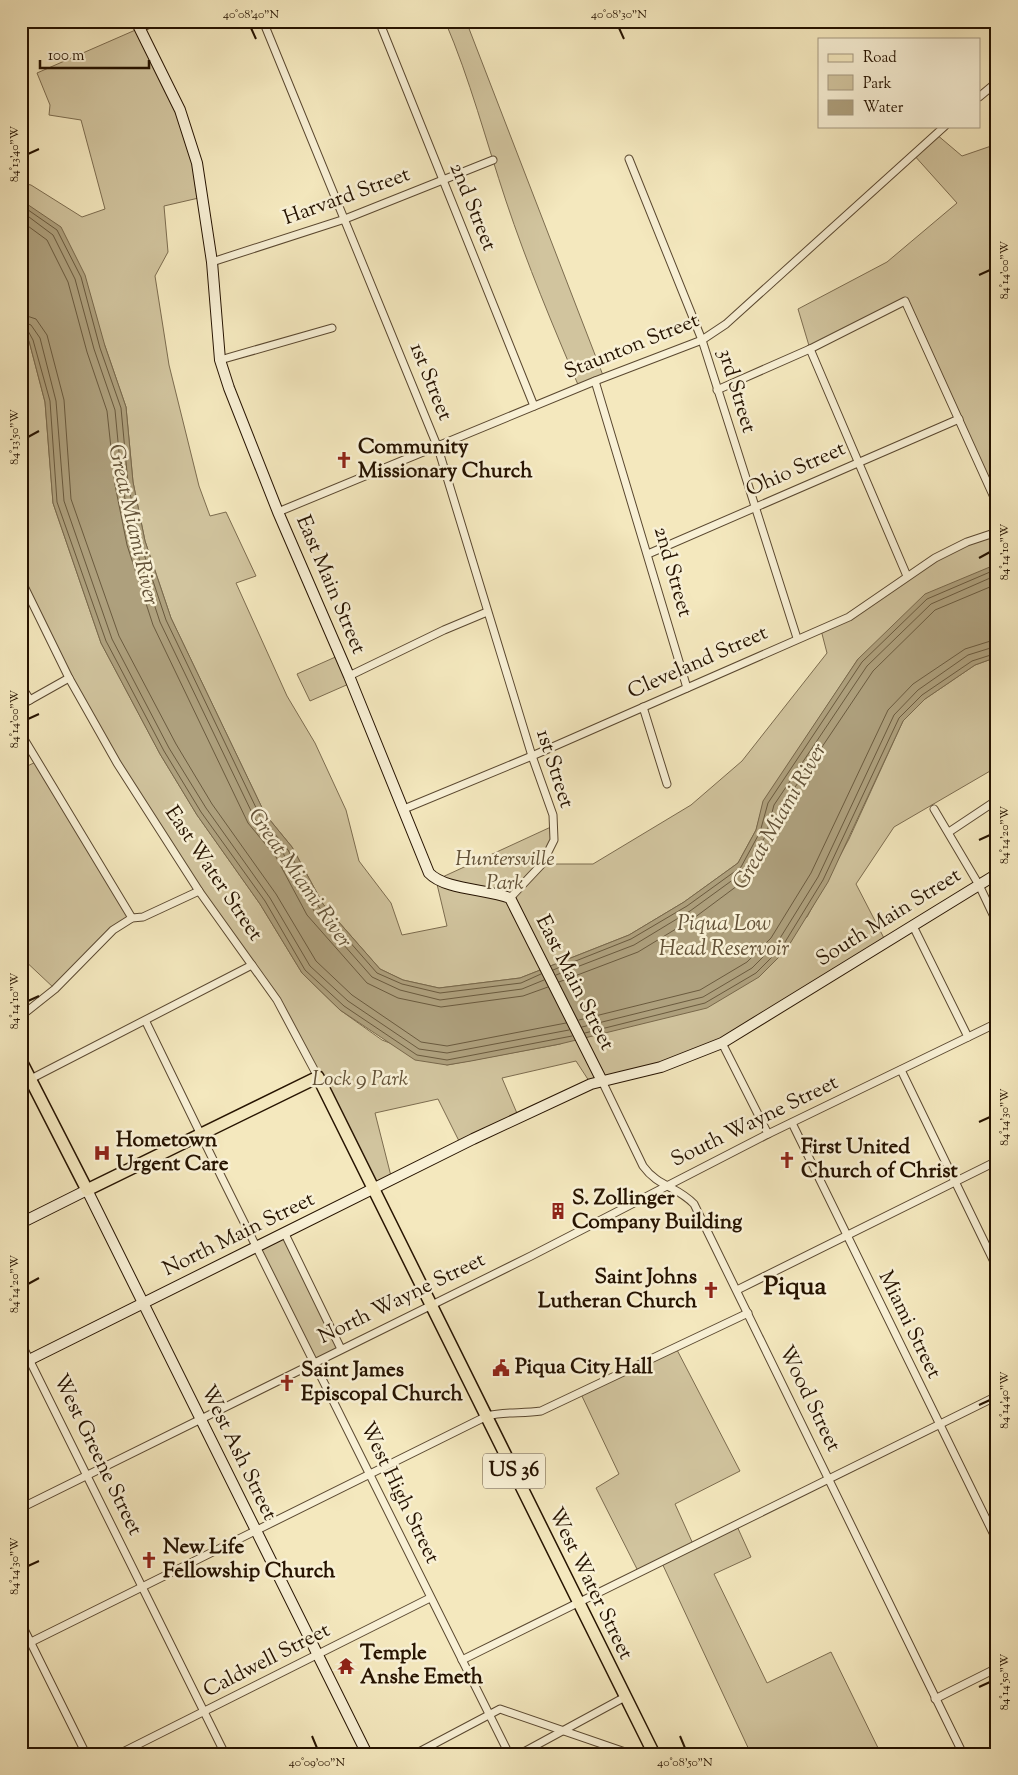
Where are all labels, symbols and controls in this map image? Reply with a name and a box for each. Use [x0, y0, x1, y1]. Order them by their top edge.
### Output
text: 40°08'40"N [223, 6, 279, 24]
text: 40°08'30"N [591, 6, 647, 24]
scale bar [40, 38, 149, 70]
legend [818, 38, 980, 128]
text: 100 m [48, 46, 85, 67]
text: Road [863, 48, 897, 69]
text: Park [863, 74, 892, 95]
text: Water [863, 98, 904, 119]
text: 84°13'40"W [6, 125, 24, 182]
street label: 2nd Street [441, 158, 503, 256]
street label: Harvard Street [280, 160, 414, 234]
text: 84°14'00"W [996, 240, 1014, 299]
street label: Staunton Street [560, 306, 704, 388]
street label: 1st Street [401, 339, 459, 425]
street label: 3rd Street [709, 345, 763, 437]
text: 84°13'50"W [6, 409, 24, 465]
place label: Community Missionary Church [358, 433, 533, 487]
street label: Ohio Street [741, 435, 851, 505]
water label: Great Miami River [98, 441, 166, 609]
church icon: Community Missionary Church [334, 450, 354, 470]
street label: East Main Street [287, 511, 373, 659]
street label: 2nd Street [645, 523, 699, 621]
text: 84°14'10"W [996, 523, 1014, 580]
street label: Cleveland Street [623, 619, 773, 707]
text: 84°14'00"W [6, 689, 24, 748]
street label: 1st Street [527, 726, 581, 812]
water label: Great Miami River [726, 738, 836, 896]
street label: East Water Street [157, 800, 269, 948]
water label: Great Miami River [239, 803, 359, 956]
text: 84°14'20"W [996, 805, 1014, 864]
park label: Huntersville Park [455, 845, 555, 899]
street label: South Main Street [811, 861, 967, 975]
water label: Piqua Low Head Reservoir [659, 909, 790, 966]
street label: East Main Street [527, 910, 621, 1056]
text: 84°14'10"W [6, 972, 24, 1029]
park label: Lock 9 Park [312, 1065, 409, 1095]
street label: South Wayne Street [666, 1068, 844, 1176]
text: 84°14'30"W [996, 1088, 1014, 1146]
place label: Hometown Urgent Care [116, 1126, 229, 1180]
place label: First United Church of Christ [801, 1133, 959, 1187]
hospital icon: Hometown Urgent Care [92, 1143, 112, 1163]
church icon: First United Church of Christ [777, 1150, 797, 1170]
place label: S. Zollinger Company Building [572, 1184, 743, 1238]
street label: North Main Street [158, 1185, 320, 1285]
building icon: S. Zollinger Company Building [548, 1201, 568, 1221]
street label: North Wayne Street [313, 1246, 491, 1352]
text: 84°14'20"W [6, 1254, 24, 1313]
place label: Saint Johns Lutheran Church [538, 1263, 698, 1317]
street label: Miami Street [870, 1266, 948, 1384]
district label: Piqua [764, 1269, 826, 1306]
church icon: Saint Johns Lutheran Church [701, 1280, 721, 1300]
street label: Wood Street [770, 1341, 848, 1457]
place label: Piqua City Hall [515, 1353, 653, 1383]
place label: Saint James Episcopal Church [301, 1356, 463, 1410]
public building icon: Piqua City Hall [491, 1358, 511, 1378]
street label: West Greene Street [45, 1369, 149, 1541]
text: 84°14'40"W [996, 1371, 1014, 1429]
church icon: Saint James Episcopal Church [277, 1373, 297, 1393]
street label: West Ash Street [192, 1380, 284, 1526]
street label: West High Street [352, 1417, 446, 1569]
road number: US 36 [483, 1454, 545, 1488]
street label: West Water Street [540, 1503, 640, 1665]
place label: New Life Fellowship Church [163, 1533, 336, 1587]
text: 84°14'30"W [6, 1537, 24, 1595]
church icon: New Life Fellowship Church [139, 1550, 159, 1570]
street label: Caldwell Street [198, 1616, 336, 1706]
place label: Temple Anshe Emeth [360, 1639, 484, 1693]
text: 84°14'50"W [996, 1653, 1014, 1710]
temple icon: Temple Anshe Emeth [336, 1656, 356, 1676]
text: 40°09'00"N [289, 1754, 346, 1772]
text: 40°08'50"N [657, 1754, 713, 1772]

